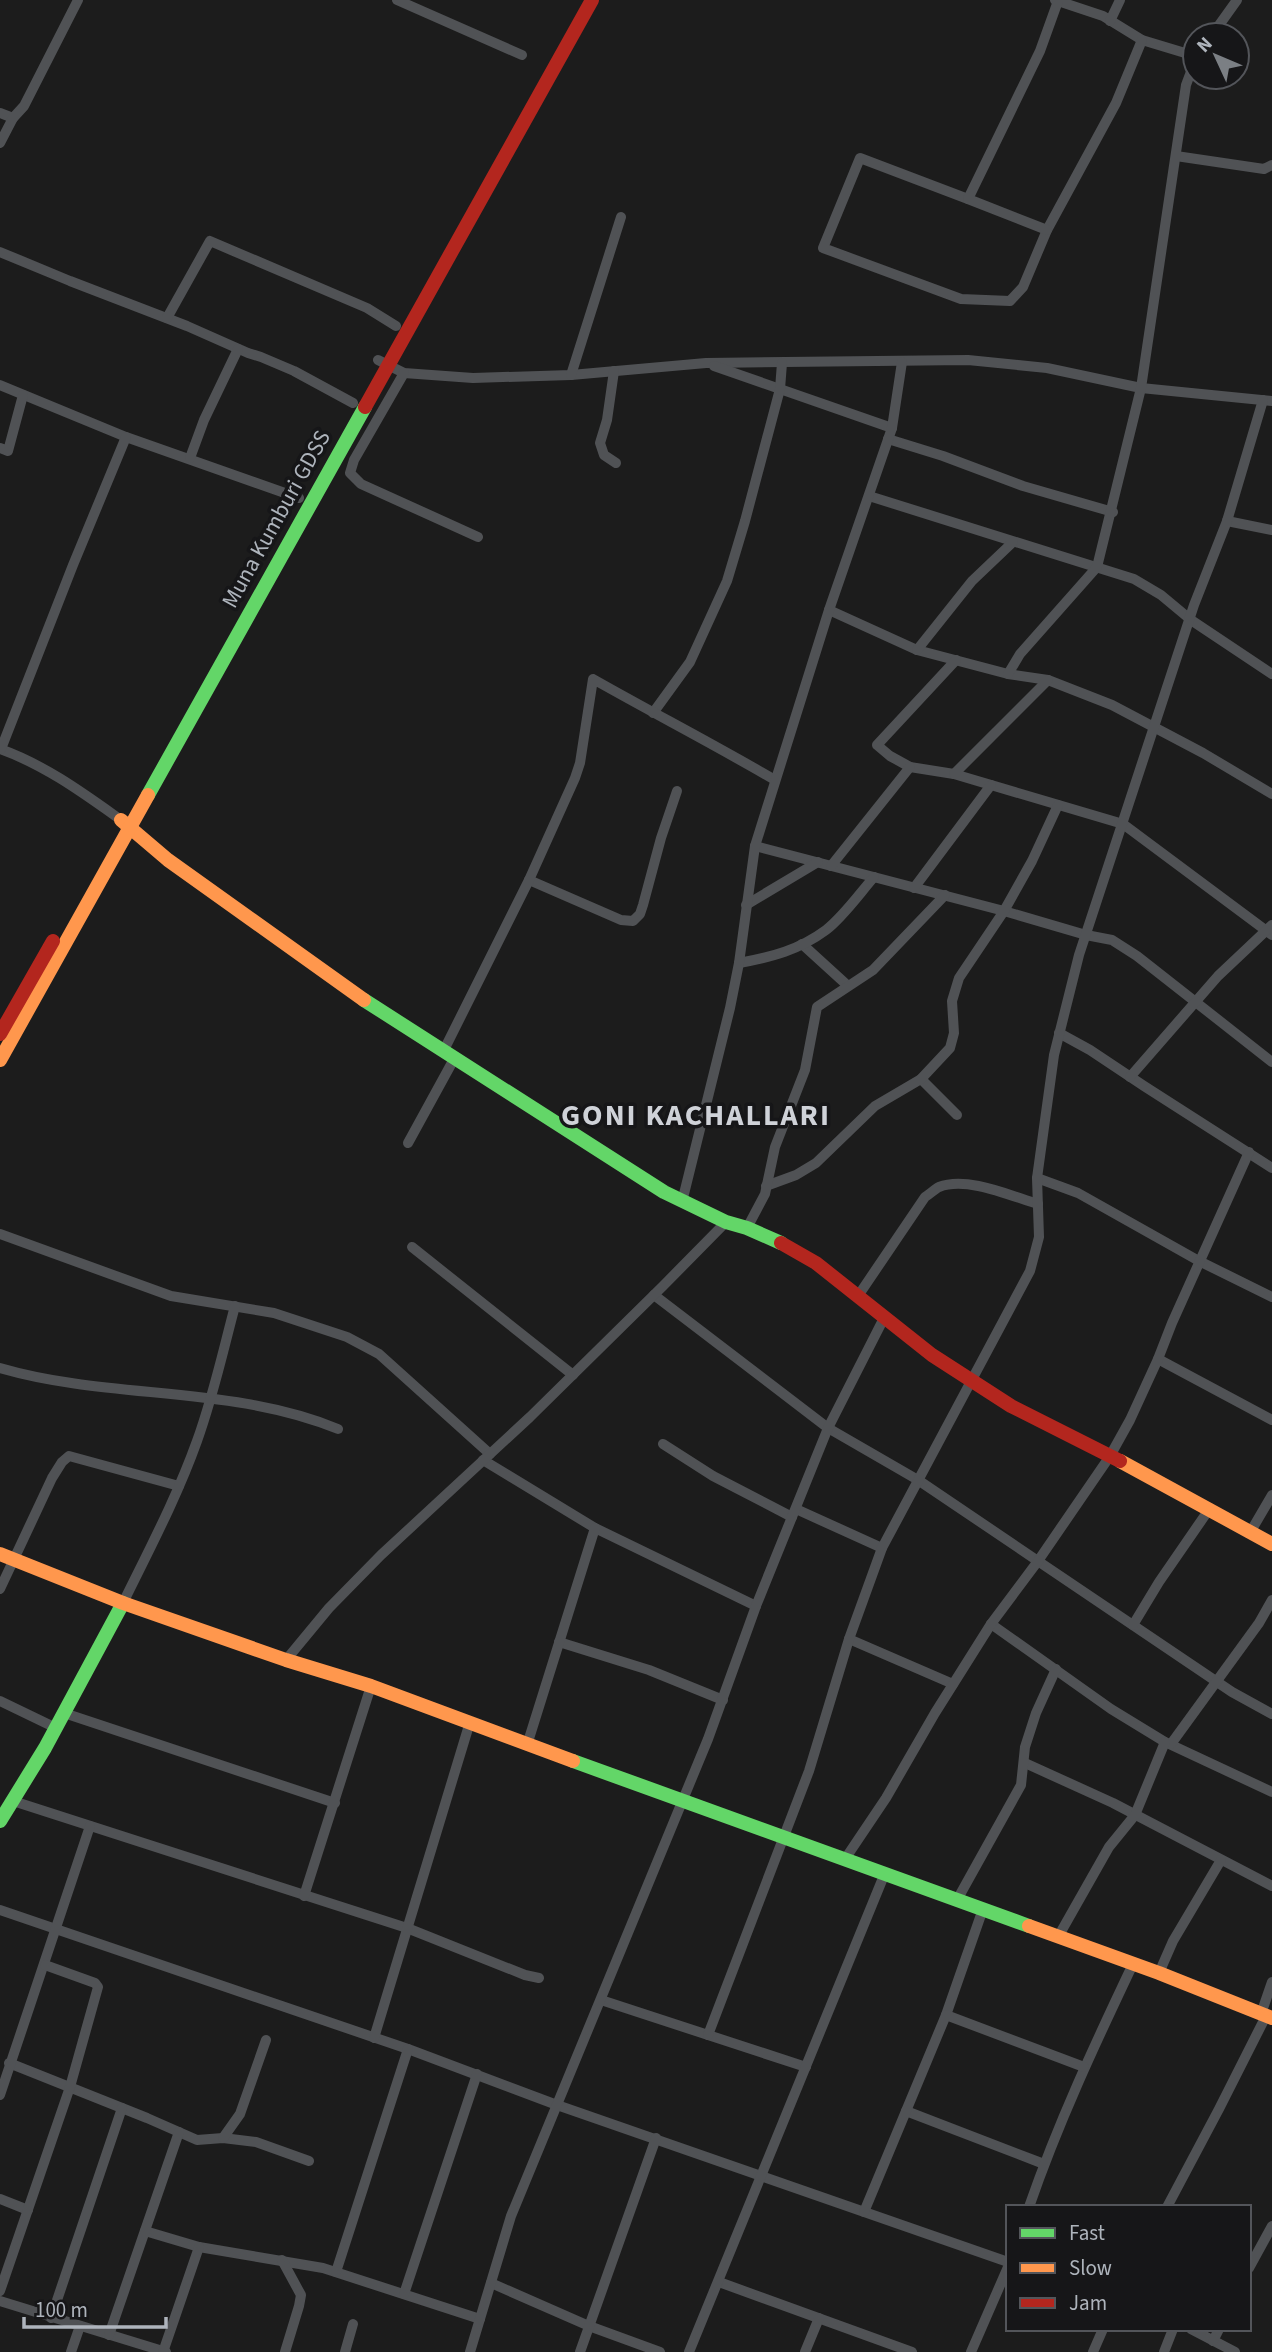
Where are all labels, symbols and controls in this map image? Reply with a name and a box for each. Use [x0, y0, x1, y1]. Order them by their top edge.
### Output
north arrow [1181, 21, 1251, 91]
text: N [1191, 31, 1219, 59]
street label: Muna Kumburi GDSS [213, 424, 339, 614]
district label: GONI KACHALLARI [561, 1094, 831, 1137]
legend [1006, 2205, 1251, 2331]
text: Fast [1069, 2218, 1105, 2248]
text: Slow [1069, 2253, 1112, 2283]
scale bar [24, 2286, 166, 2330]
text: Jam [1069, 2288, 1107, 2318]
text: 100 m [35, 2295, 88, 2325]

